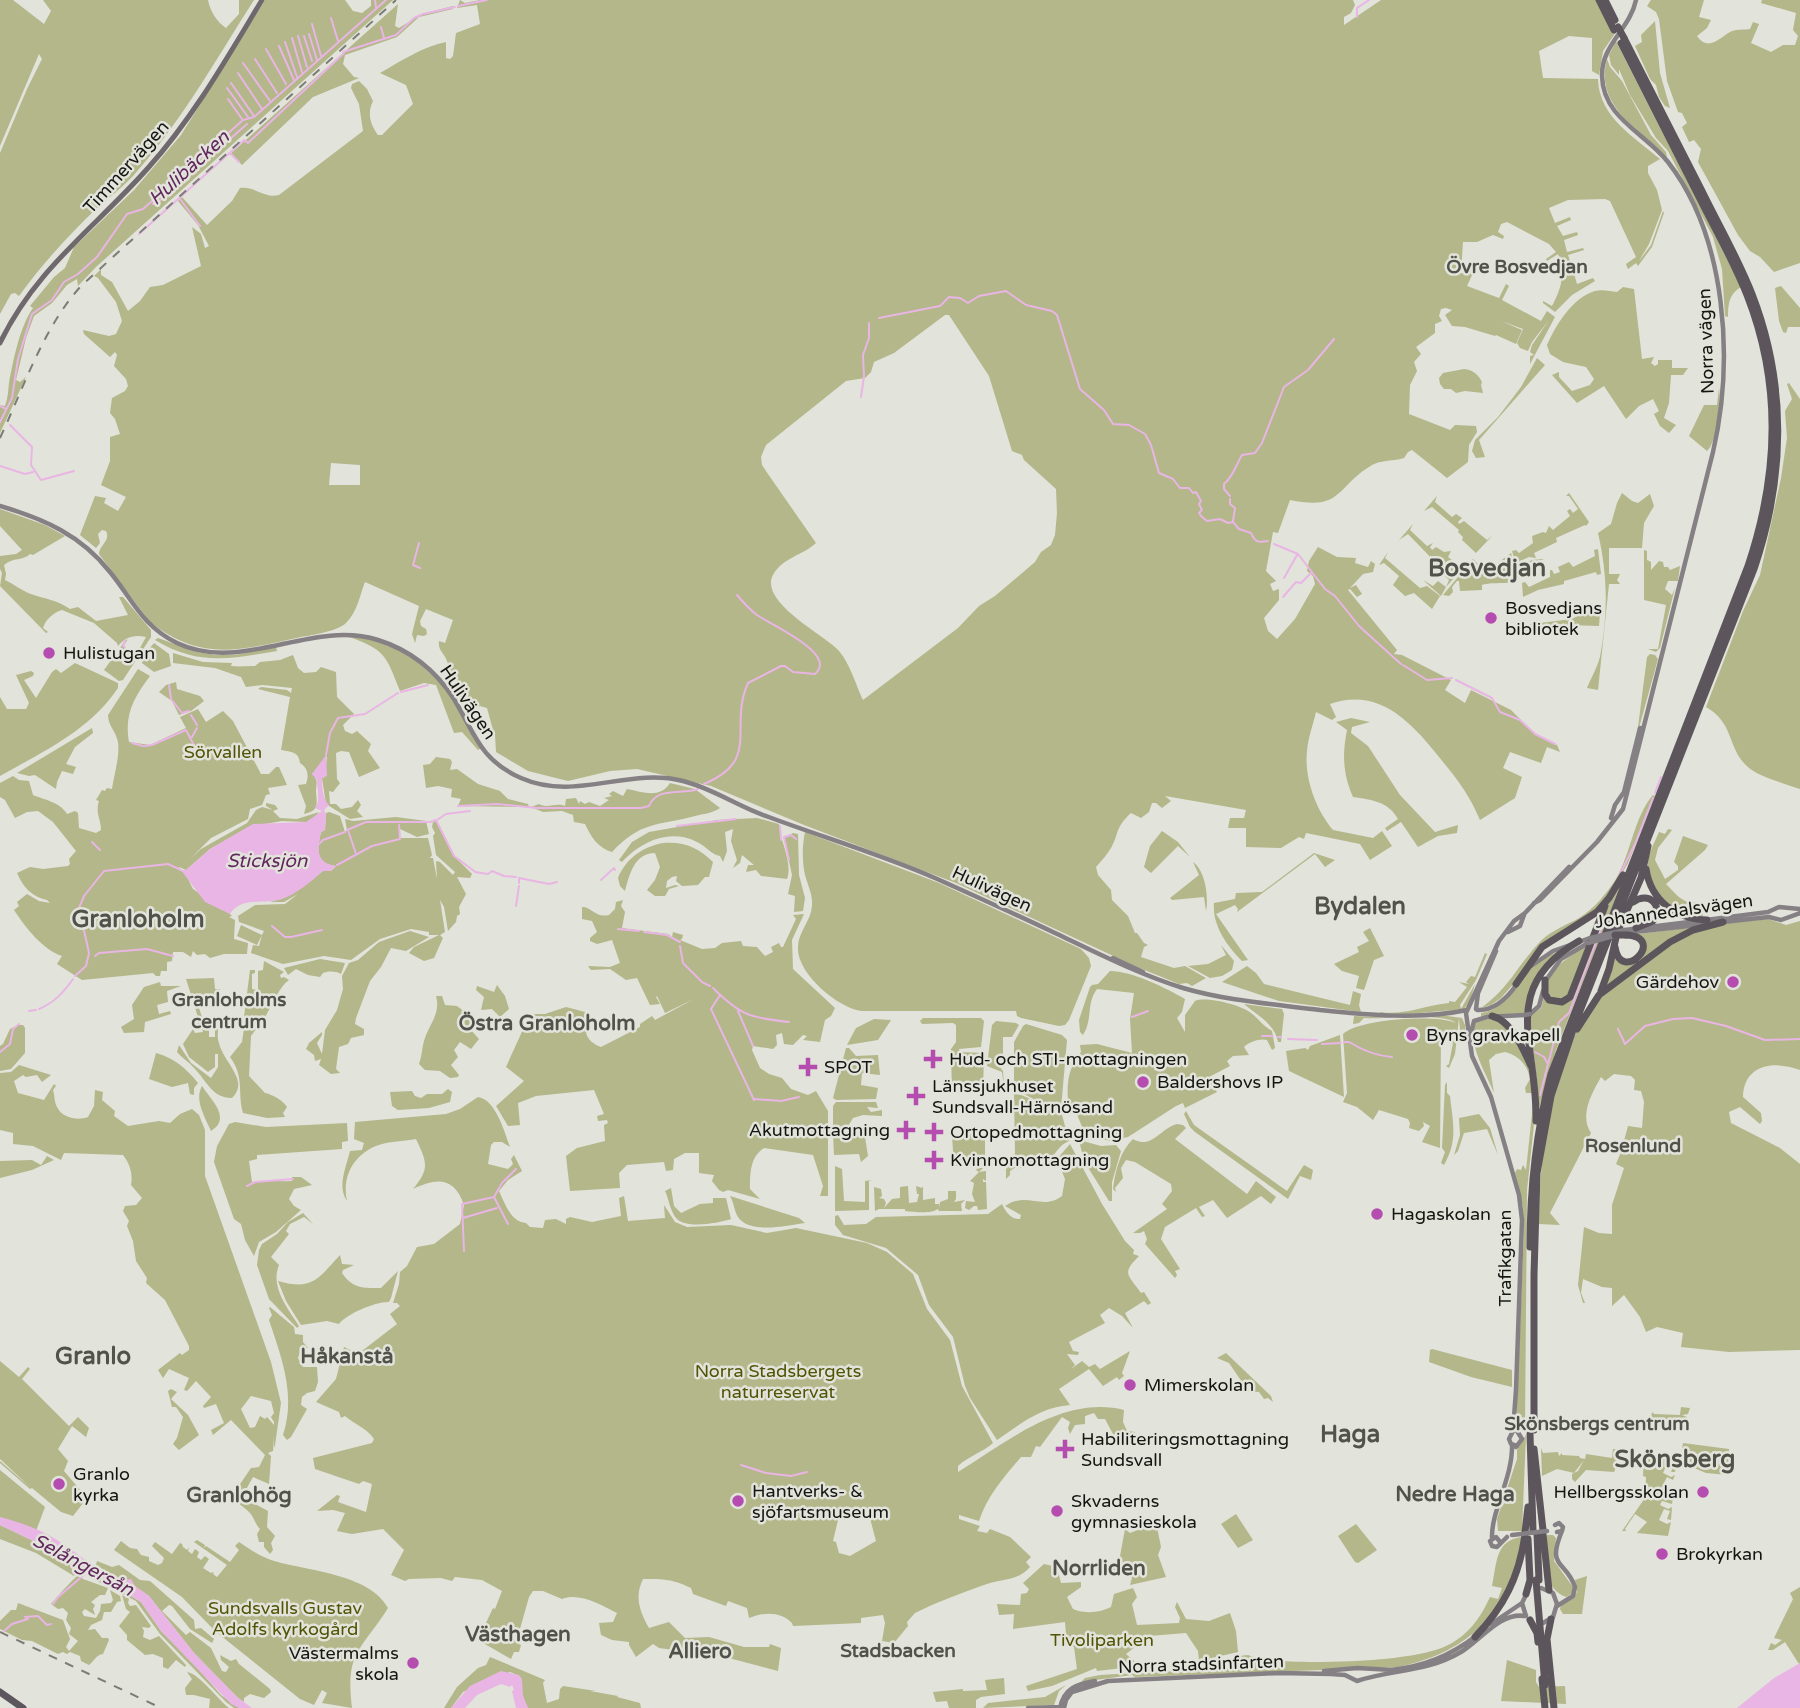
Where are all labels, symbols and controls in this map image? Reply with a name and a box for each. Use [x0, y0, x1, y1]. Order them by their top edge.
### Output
street label: Timmervägen [79, 116, 173, 218]
water label: Hulibäcken [144, 126, 234, 210]
district label: Övre Bosvedjan [1446, 255, 1588, 279]
street label: Norra vägen [1693, 288, 1719, 394]
district label: Bosvedjan [1428, 554, 1546, 583]
place label: Bosvedjans bibliotek [1505, 597, 1602, 640]
marker: Bosvedjans bibliotek [1483, 610, 1499, 626]
place label: Hulistugan [63, 642, 155, 664]
marker: Hulistugan [41, 645, 57, 661]
street label: Hulivägen [435, 660, 501, 744]
park label: Sörvallen [184, 741, 262, 763]
water label: Sticksjön [227, 850, 308, 872]
street label: Hulivägen [949, 861, 1035, 917]
street label: Johannedalsvägen [1594, 889, 1754, 933]
district label: Bydalen [1314, 892, 1406, 921]
district label: Granloholm [71, 905, 205, 934]
place label: Gärdehov [1636, 971, 1719, 993]
marker: Gärdehov [1725, 974, 1741, 990]
district label: Granloholms centrum [172, 989, 286, 1033]
district label: Östra Granloholm [459, 1011, 635, 1036]
place label: Byns gravkapell [1426, 1024, 1560, 1046]
marker: Byns gravkapell [1404, 1027, 1420, 1043]
place label: Hud- och STI-mottagningen [949, 1048, 1187, 1070]
marker: Hud- och STI-mottagningen [923, 1049, 943, 1069]
place label: SPOT [824, 1056, 872, 1078]
marker: SPOT [798, 1057, 818, 1077]
place label: Baldershovs IP [1157, 1071, 1283, 1093]
marker: Baldershovs IP [1135, 1074, 1151, 1090]
place label: Länssjukhuset Sundsvall-Härnösand [932, 1075, 1113, 1118]
marker: Länssjukhuset Sundsvall-Härnösand [906, 1086, 926, 1106]
place label: Akutmottagning [749, 1119, 890, 1141]
marker: Akutmottagning [896, 1120, 916, 1140]
place label: Ortopedmottagning [950, 1121, 1122, 1143]
marker: Ortopedmottagning [924, 1122, 944, 1142]
district label: Rosenlund [1585, 1135, 1681, 1157]
place label: Kvinnomottagning [950, 1149, 1109, 1171]
marker: Kvinnomottagning [924, 1150, 944, 1170]
place label: Hagaskolan [1391, 1203, 1491, 1225]
marker: Hagaskolan [1369, 1206, 1385, 1222]
street label: Trafikgatan [1494, 1210, 1516, 1306]
district label: Granlo [55, 1342, 131, 1371]
district label: Håkanstå [300, 1344, 394, 1369]
park label: Norra Stadsbergets naturreservat [695, 1360, 861, 1403]
place label: Mimerskolan [1144, 1374, 1254, 1396]
marker: Mimerskolan [1122, 1377, 1138, 1393]
district label: Skönsbergs centrum [1504, 1413, 1690, 1436]
district label: Haga [1320, 1420, 1380, 1449]
place label: Habiliteringsmottagning Sundsvall [1081, 1428, 1289, 1471]
marker: Habiliteringsmottagning Sundsvall [1055, 1439, 1075, 1459]
district label: Skönsberg [1615, 1445, 1735, 1474]
place label: Granlo kyrka [73, 1463, 130, 1506]
marker: Granlo kyrka [51, 1476, 67, 1492]
place label: Hantverks- & sjöfartsmuseum [752, 1480, 889, 1523]
place label: Hellbergsskolan [1554, 1481, 1689, 1503]
district label: Nedre Haga [1395, 1482, 1515, 1507]
district label: Granlohög [186, 1483, 292, 1508]
marker: Hellbergsskolan [1695, 1484, 1711, 1500]
place label: Skvaderns gymnasieskola [1071, 1490, 1197, 1533]
marker: Hantverks- & sjöfartsmuseum [730, 1493, 746, 1509]
marker: Skvaderns gymnasieskola [1049, 1503, 1065, 1519]
water label: Selångersån [29, 1529, 137, 1601]
place label: Brokyrkan [1676, 1543, 1763, 1565]
marker: Brokyrkan [1654, 1546, 1670, 1562]
district label: Norrliden [1052, 1556, 1146, 1581]
park label: Sundsvalls Gustav Adolfs kyrkogård [208, 1597, 363, 1640]
district label: Västhagen [465, 1622, 571, 1647]
park label: Tivoliparken [1050, 1629, 1154, 1651]
district label: Alliero [668, 1639, 732, 1664]
district label: Stadsbacken [840, 1640, 956, 1662]
place label: Västermalms skola [289, 1642, 399, 1685]
street label: Norra stadsinfarten [1118, 1650, 1284, 1678]
marker: Västermalms skola [405, 1655, 421, 1671]

